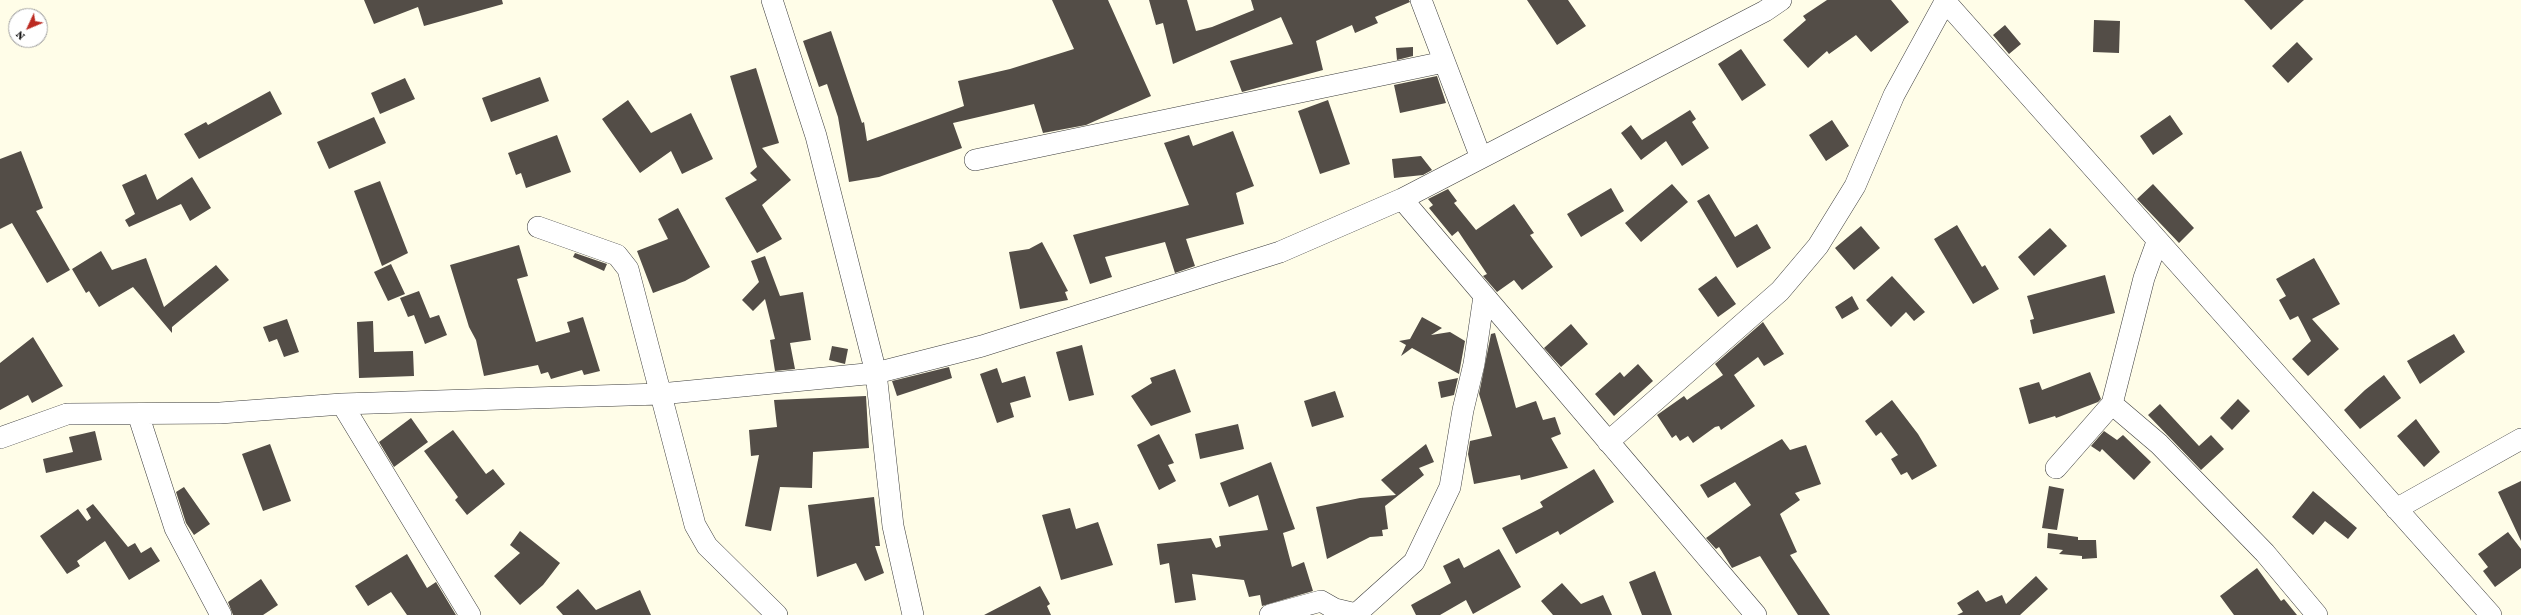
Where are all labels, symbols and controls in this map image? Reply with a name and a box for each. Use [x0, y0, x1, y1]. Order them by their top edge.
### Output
north arrow [8, 8, 48, 48]
text: N [13, 29, 27, 43]

